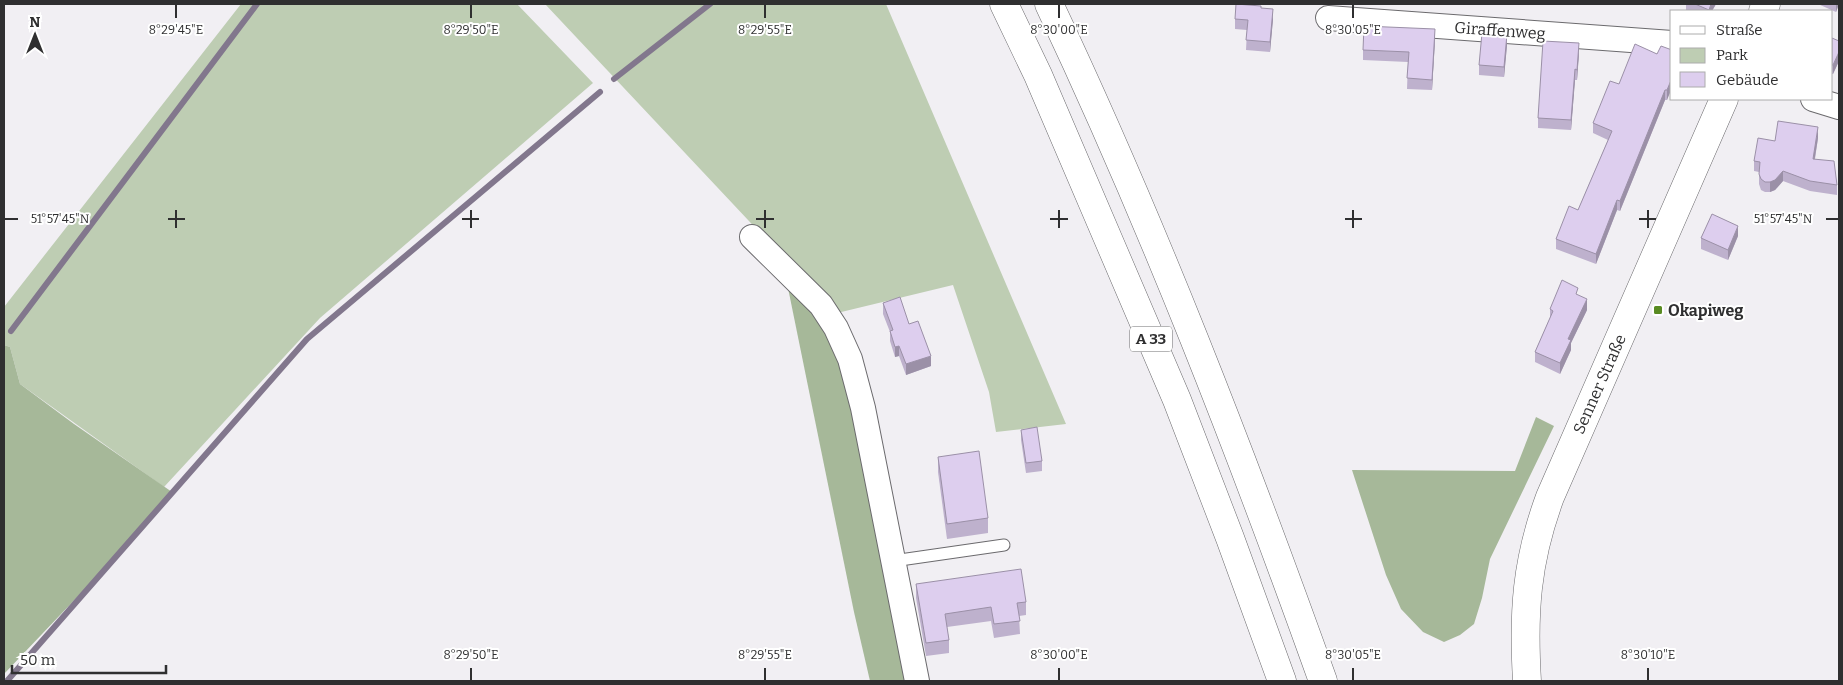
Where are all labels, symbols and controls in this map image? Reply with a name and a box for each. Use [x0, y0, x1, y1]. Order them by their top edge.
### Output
north arrow [10, 10, 60, 60]
legend [1670, 10, 1833, 100]
text: N [30, 14, 41, 31]
street label: Giraffenweg [1454, 18, 1546, 43]
text: Straße [1716, 21, 1762, 39]
text: 8°29'45"E [149, 23, 203, 37]
text: 8°29'50"E [443, 23, 499, 37]
text: 8°29'55"E [738, 23, 792, 37]
text: 8°30'00"E [1030, 23, 1088, 37]
text: 8°30'05"E [1325, 23, 1381, 37]
text: Park [1716, 46, 1748, 64]
text: Gebäude [1716, 71, 1779, 89]
text: 51°57'45"N [31, 212, 90, 226]
text: 51°57'45"N [1754, 212, 1813, 226]
place label: Okapiweg [1668, 301, 1743, 320]
marker: Okapiweg [1652, 304, 1664, 316]
road number: A 33 [1130, 326, 1172, 352]
street label: Senner Straße [1569, 331, 1630, 437]
scale bar [12, 642, 166, 674]
text: 8°29'50"E [443, 648, 499, 662]
text: 8°29'55"E [738, 648, 792, 662]
text: 8°30'00"E [1030, 648, 1088, 662]
text: 8°30'05"E [1325, 648, 1381, 662]
text: 8°30'10"E [1621, 648, 1675, 662]
text: 50 m [20, 651, 56, 669]

